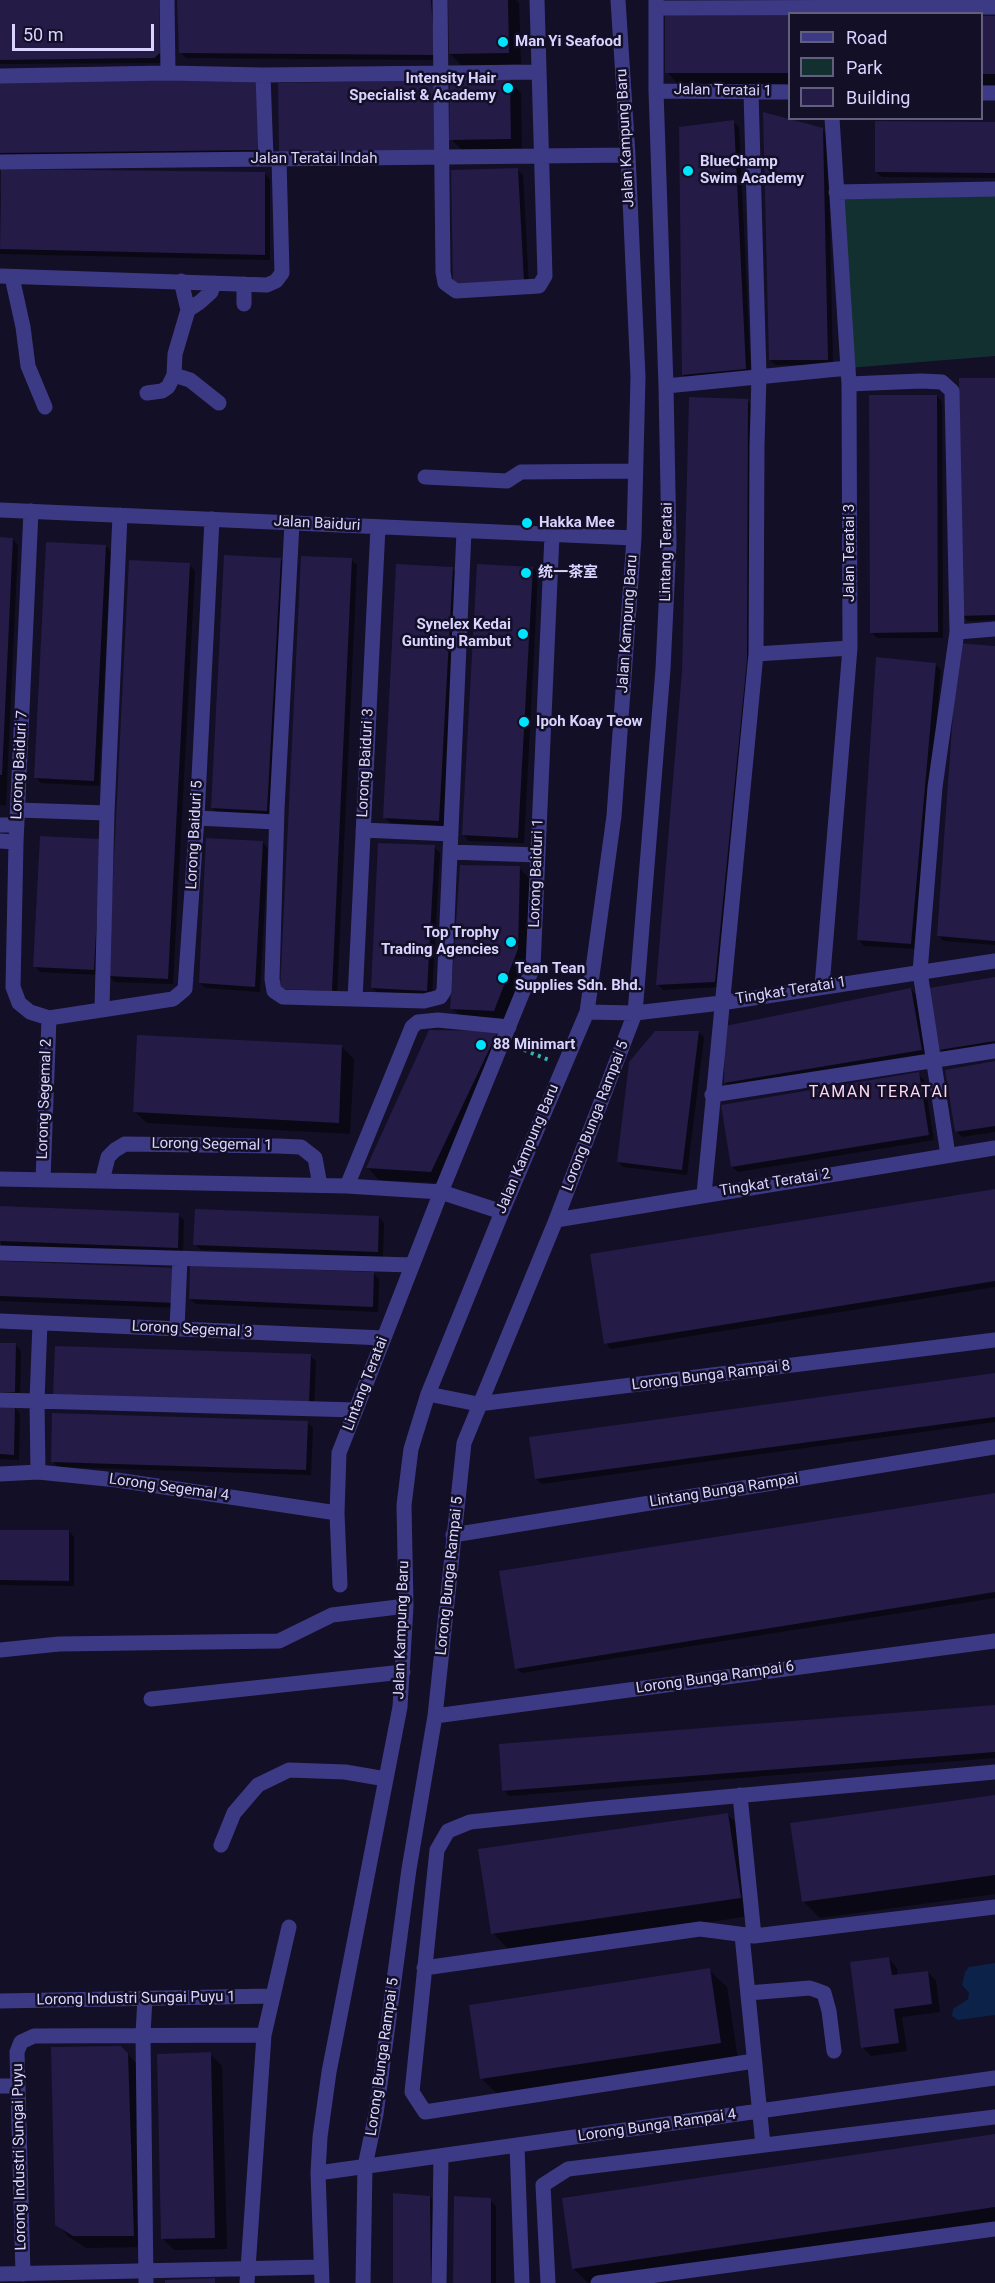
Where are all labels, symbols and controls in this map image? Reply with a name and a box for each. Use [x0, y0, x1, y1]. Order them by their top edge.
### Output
scale bar [15, 12, 158, 50]
legend [788, 12, 983, 120]
text: 50 m [23, 24, 63, 45]
text: Road [846, 27, 887, 48]
place label: Man Yi Seafood [515, 33, 621, 51]
marker: Man Yi Seafood [496, 35, 510, 49]
text: Park [846, 57, 882, 78]
street label: Jalan Kampung Baru [613, 68, 639, 208]
place label: Intensity Hair Specialist & Academy [349, 70, 496, 105]
marker: Intensity Hair Specialist & Academy [501, 81, 515, 95]
street label: Jalan Teratai 1 [674, 81, 772, 101]
text: Building [846, 87, 910, 108]
street label: Jalan Teratai Indah [250, 150, 378, 168]
place label: BlueChamp Swim Academy [700, 153, 804, 188]
marker: BlueChamp Swim Academy [681, 164, 695, 178]
street label: Lintang Teratai [657, 502, 677, 602]
street label: Jalan Teratai 3 [841, 504, 859, 602]
street label: Jalan Baiduri [273, 513, 361, 535]
place label: Hakka Mee [539, 514, 615, 532]
marker: Hakka Mee [520, 516, 534, 530]
street label: Jalan Kampung Baru [614, 554, 642, 694]
place label: 统一茶室 [538, 564, 598, 582]
marker: 统一茶室 [519, 566, 533, 580]
place label: Synelex Kedai Gunting Rambut [402, 616, 511, 651]
marker: Synelex Kedai Gunting Rambut [516, 627, 530, 641]
street label: Lorong Baiduri 3 [354, 708, 378, 818]
street label: Lorong Baiduri 7 [8, 710, 32, 820]
place label: Ipoh Koay Teow [536, 713, 643, 731]
marker: Ipoh Koay Teow [517, 715, 531, 729]
street label: Lorong Baiduri 5 [183, 780, 207, 890]
street label: Lorong Baiduri 1 [526, 818, 548, 928]
place label: Top Trophy Trading Agencies [381, 924, 499, 959]
marker: Top Trophy Trading Agencies [504, 935, 518, 949]
place label: Tean Tean Supplies Sdn. Bhd. [515, 960, 642, 995]
marker: Tean Tean Supplies Sdn. Bhd. [496, 971, 510, 985]
street label: Tingkat Teratai 1 [734, 973, 848, 1009]
place label: 88 Minimart [493, 1036, 575, 1054]
street label: Lorong Segemal 2 [34, 1038, 56, 1160]
marker: 88 Minimart [474, 1038, 488, 1052]
street label: Lorong Bunga Rampai 5 [559, 1038, 633, 1194]
street label: Jalan Kampung Baru [493, 1082, 563, 1216]
district label: TAMAN TERATAI [809, 1083, 949, 1103]
street label: Lorong Segemal 1 [151, 1135, 273, 1155]
street label: Tingkat Teratai 2 [718, 1165, 832, 1201]
street label: Lorong Segemal 3 [131, 1318, 253, 1342]
street label: Lintang Teratai [340, 1334, 392, 1434]
street label: Lorong Bunga Rampai 8 [631, 1357, 791, 1395]
street label: Lintang Bunga Rampai [648, 1470, 800, 1512]
street label: Lorong Segemal 4 [108, 1471, 230, 1505]
street label: Lorong Bunga Rampai 5 [433, 1496, 467, 1656]
street label: Jalan Kampung Baru [391, 1560, 413, 1700]
street label: Lorong Bunga Rampai 6 [635, 1658, 795, 1698]
street label: Lorong Bunga Rampai 5 [363, 1977, 403, 2137]
street label: Lorong Industri Sungai Puyu 1 [36, 1988, 236, 2010]
street label: Lorong Industri Sungai Puyu [9, 2063, 31, 2251]
street label: Lorong Bunga Rampai 4 [577, 2106, 737, 2146]

